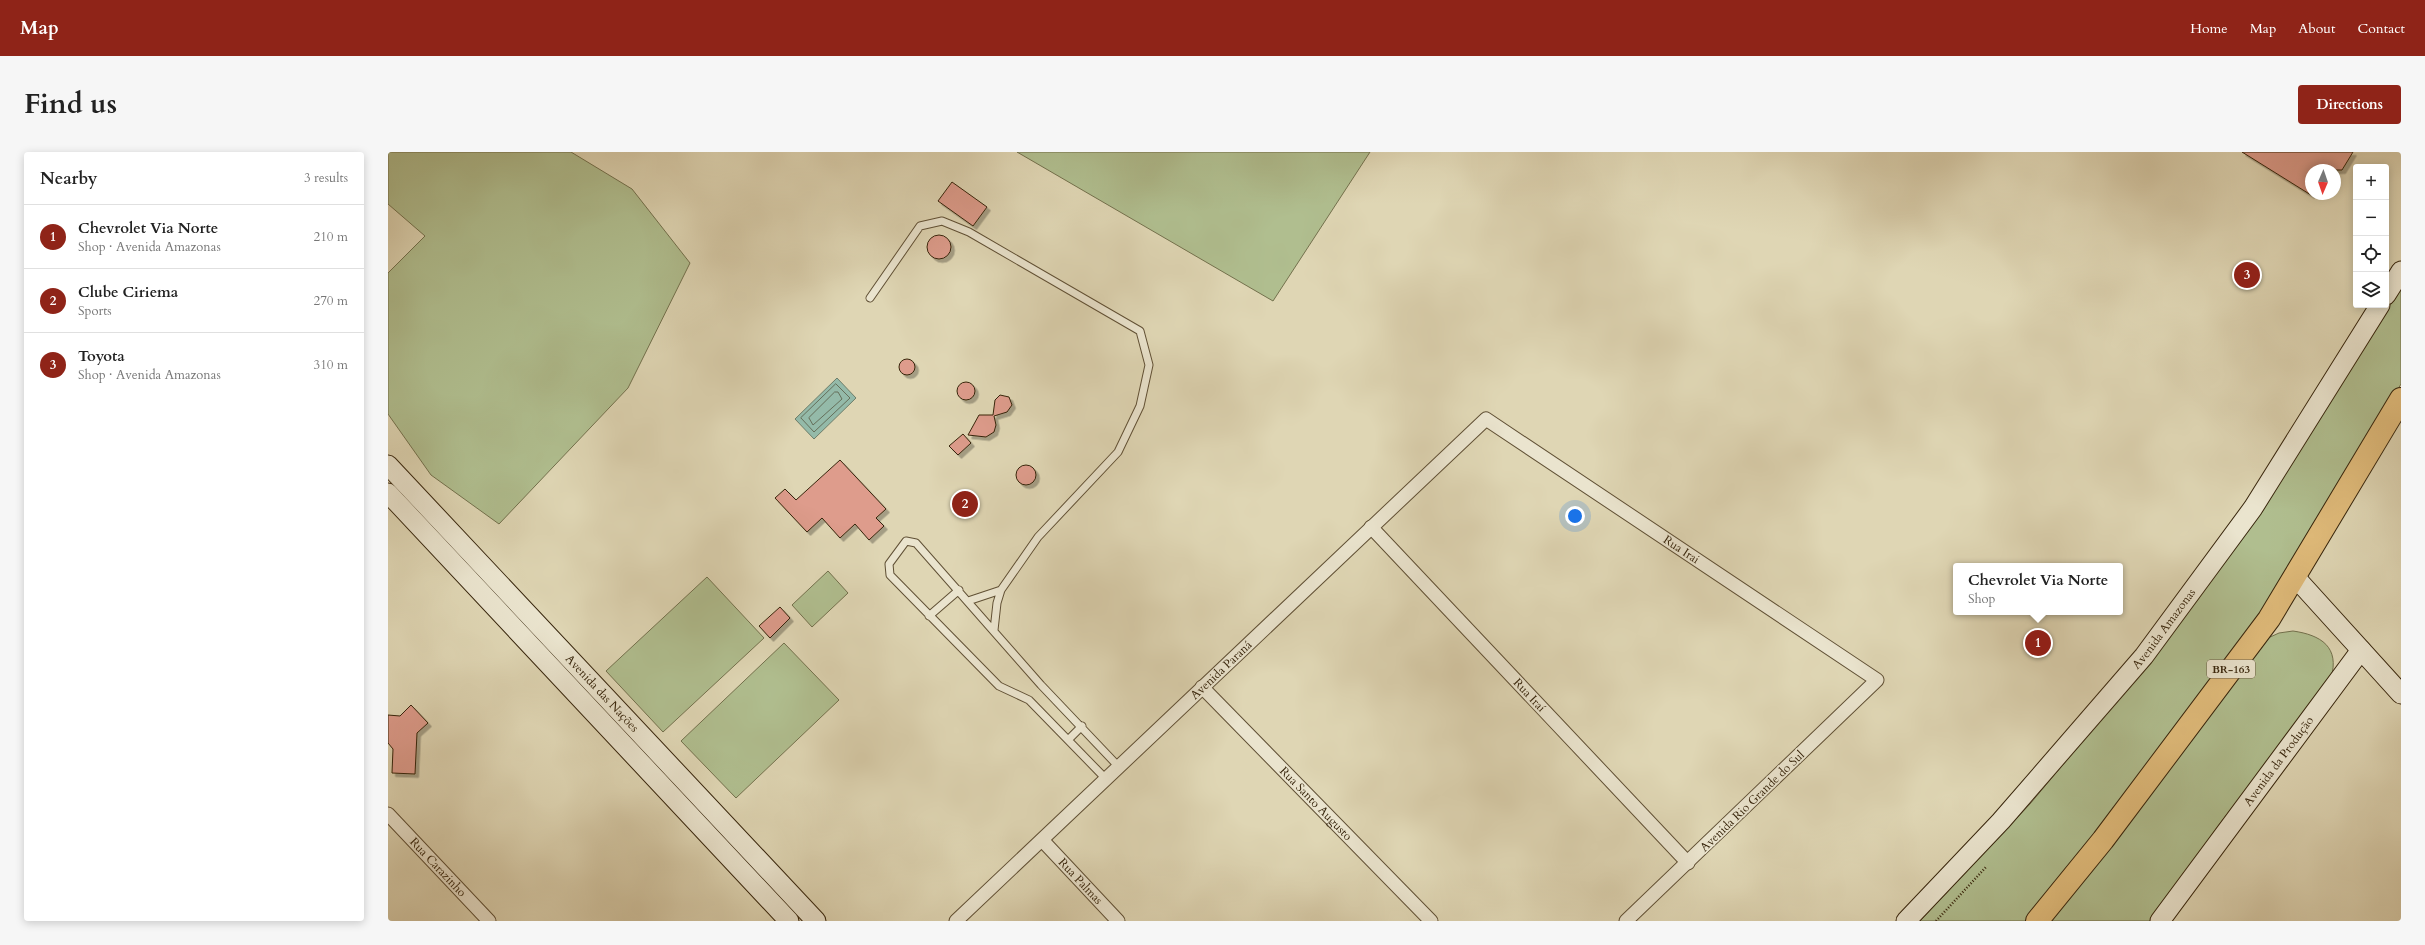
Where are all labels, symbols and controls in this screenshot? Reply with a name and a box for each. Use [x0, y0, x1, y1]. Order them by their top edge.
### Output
text: Map [20, 15, 59, 41]
text: Home [2190, 19, 2228, 38]
text: Map [2250, 19, 2276, 38]
text: About [2298, 19, 2335, 38]
text: Contact [2357, 19, 2405, 38]
text: Find us [24, 85, 117, 123]
button: Directions [2298, 85, 2401, 124]
north arrow [2305, 164, 2341, 200]
map controls [2353, 164, 2389, 308]
button: + [2353, 164, 2389, 200]
text: Nearby [40, 167, 97, 190]
text: 3 results [304, 169, 348, 187]
button: − [2353, 200, 2389, 236]
text: Chevrolet Via Norte [78, 218, 218, 238]
text: 1 [50, 228, 56, 246]
text: 210 m [314, 228, 348, 246]
button: locate [2353, 236, 2389, 272]
text: Shop · Avenida Amazonas [78, 238, 221, 256]
pin: 3 [2234, 260, 2260, 290]
button: layers [2353, 272, 2389, 308]
text: Clube Ciriema [78, 282, 178, 302]
text: 2 [50, 292, 56, 310]
text: 270 m [314, 292, 348, 310]
text: Sports [78, 302, 112, 320]
text: Toyota [78, 346, 125, 366]
text: 3 [50, 356, 56, 374]
text: 310 m [314, 356, 348, 374]
text: Shop · Avenida Amazonas [78, 366, 221, 384]
pin: 2 [952, 489, 978, 519]
your location [1565, 506, 1585, 526]
street label: Rua Irai [1660, 532, 1703, 568]
popup [1953, 563, 2123, 615]
text: Chevrolet Via Norte [1968, 570, 2108, 590]
street label: Avenida Amazonas [2128, 585, 2199, 672]
text: Shop [1968, 590, 1995, 608]
pin: 1 [2025, 628, 2051, 658]
street label: Avenida Paraná [1187, 636, 1256, 703]
street label: Avenida das Nações [562, 651, 643, 735]
road number: BR-163 [2207, 660, 2255, 678]
street label: Rua Iraí [1510, 675, 1550, 716]
street label: Avenida da Produção [2240, 713, 2317, 809]
street label: Avenida Rio Grande do Sul [1696, 747, 1808, 855]
street label: Rua Santo Augusto [1276, 763, 1356, 844]
street label: Rua Carazinho [406, 834, 470, 901]
street label: Rua Palmas [1055, 854, 1106, 908]

